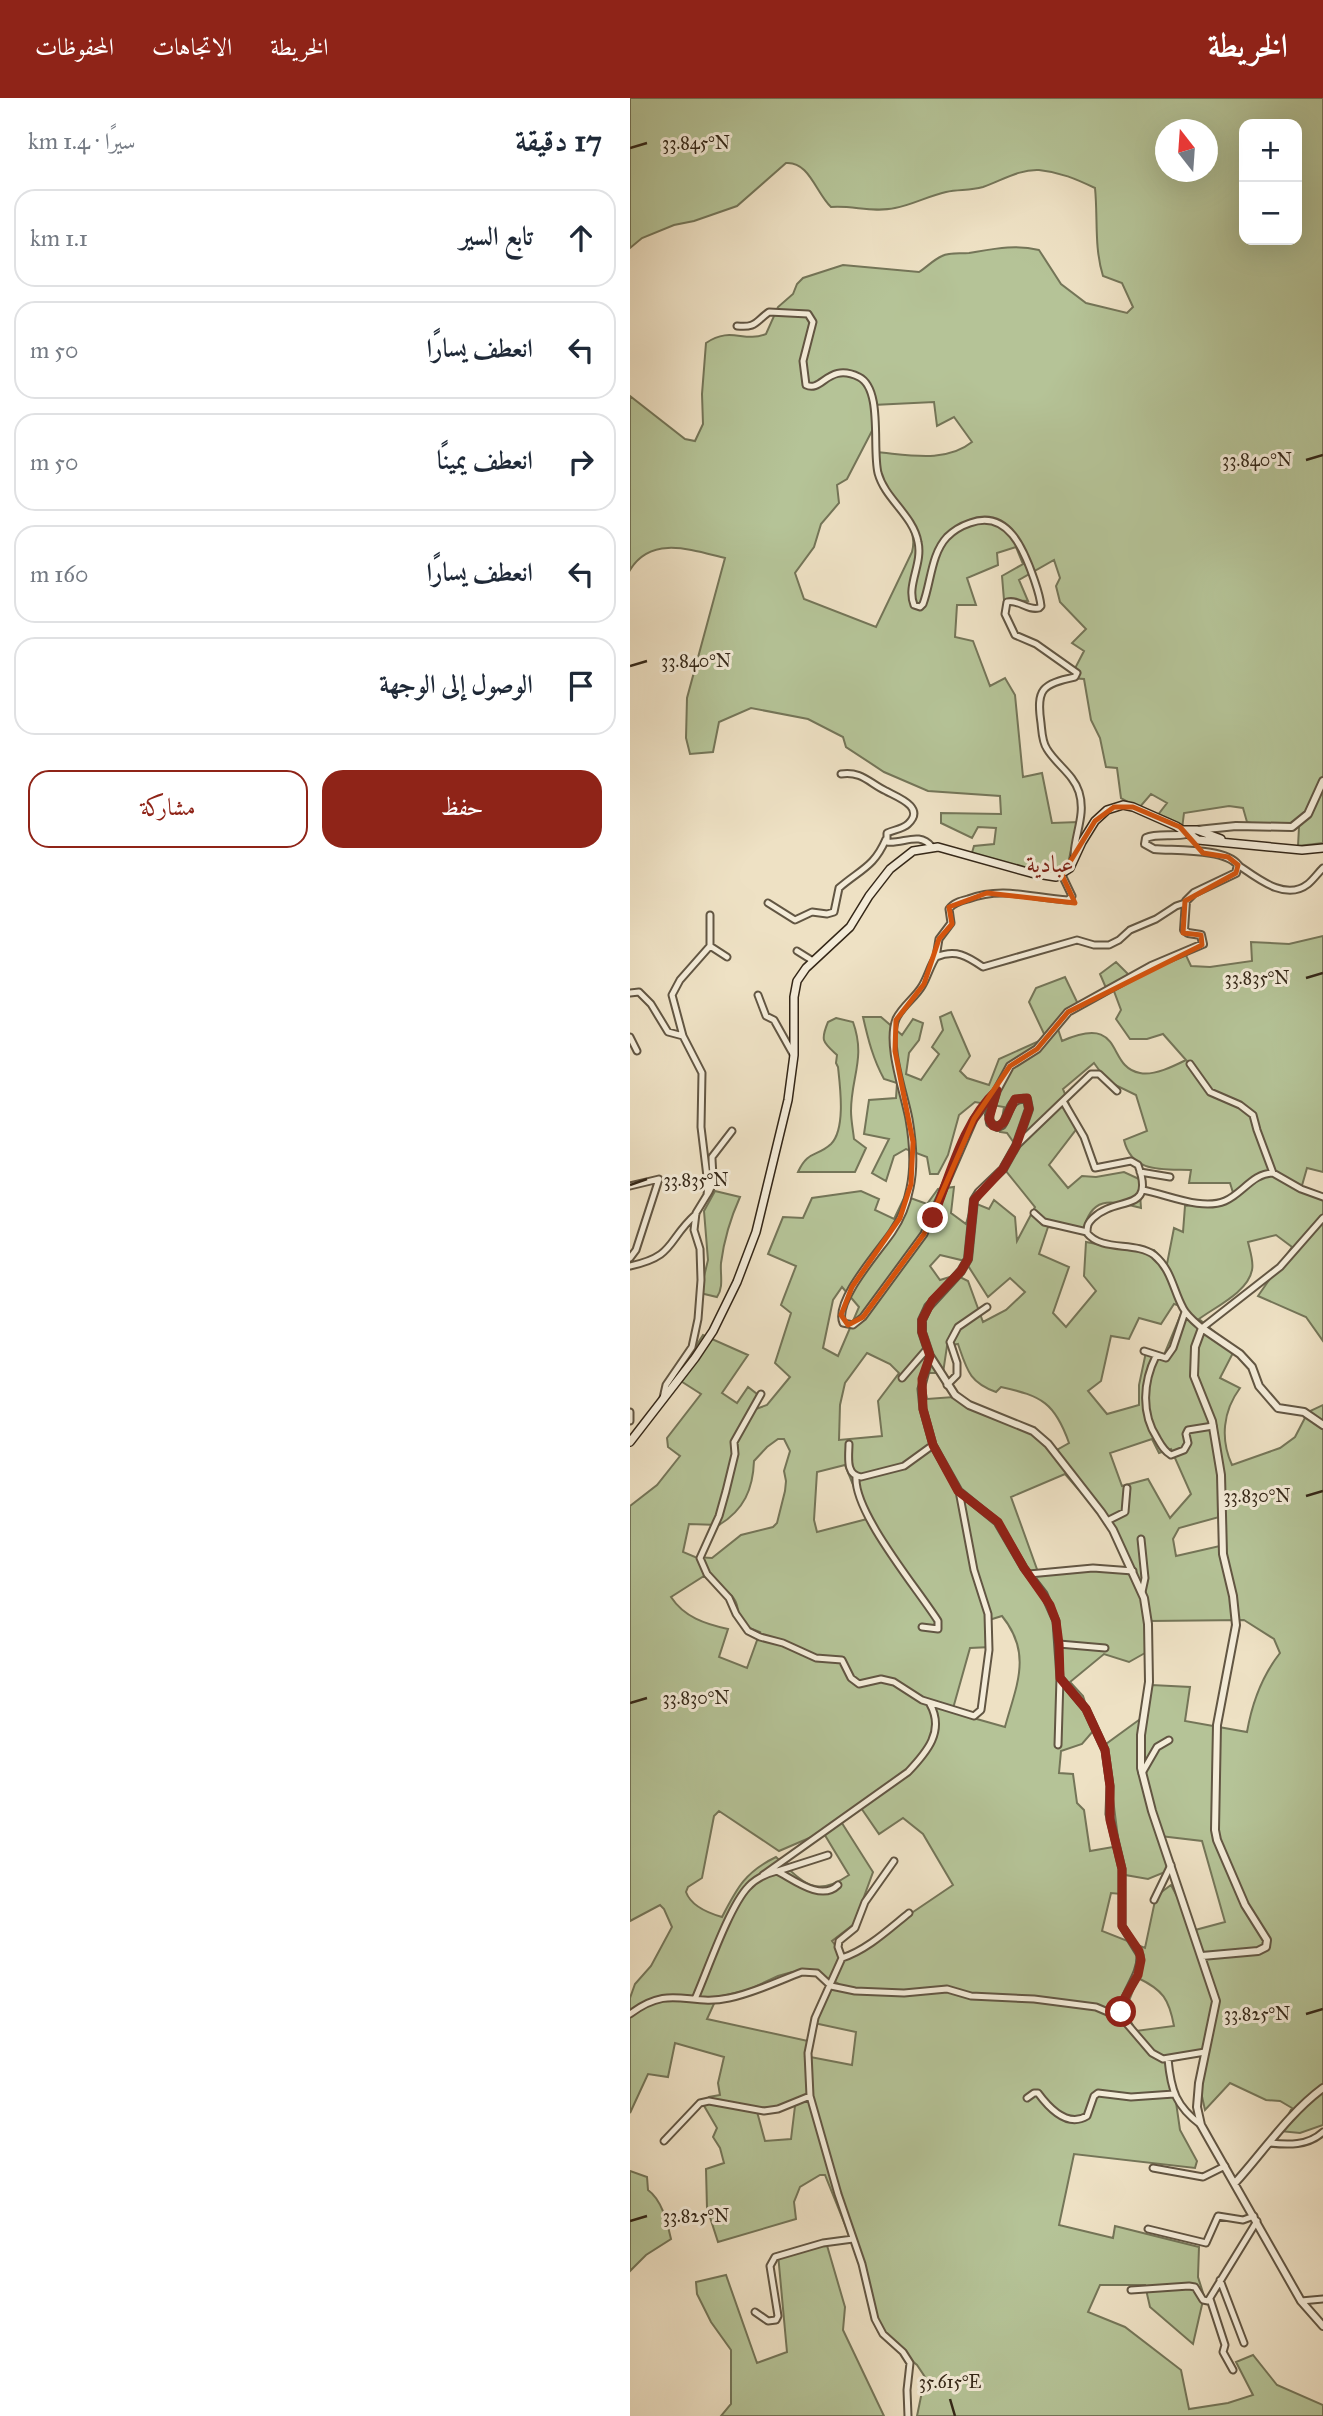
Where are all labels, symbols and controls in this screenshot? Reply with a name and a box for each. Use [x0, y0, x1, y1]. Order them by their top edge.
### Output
text: الخريطة [1208, 26, 1288, 66]
text: المحفوظات [35, 32, 114, 62]
text: الاتجاهات [152, 32, 232, 62]
text: الخريطة [270, 32, 329, 62]
north arrow [1155, 119, 1218, 182]
map controls [1239, 119, 1302, 245]
button: + [1239, 119, 1302, 182]
text: 17 دقيقة [515, 123, 602, 159]
text: سيرًا · 1.4 km [28, 127, 135, 155]
text: 33.845°N [662, 132, 730, 154]
button: − [1239, 182, 1302, 245]
icon: ahead [562, 219, 600, 257]
text: تابع السير [460, 220, 533, 252]
text: 1.1 km [30, 224, 88, 252]
icon: left [562, 331, 600, 369]
text: انعطف يسارًا [426, 332, 533, 364]
text: 50 m [30, 336, 78, 364]
icon: right [562, 443, 600, 481]
text: انعطف يمينًا [437, 444, 533, 476]
text: 50 m [30, 448, 78, 476]
text: 33.840°N [1222, 449, 1292, 471]
icon: left [562, 555, 600, 593]
text: انعطف يسارًا [426, 556, 533, 588]
text: 160 m [30, 560, 88, 588]
text: 33.840°N [661, 650, 731, 672]
icon: arrive [562, 667, 600, 705]
text: الوصول إلى الوجهة [379, 668, 533, 700]
button: مشاركة [28, 770, 308, 848]
button: حفظ [322, 770, 602, 848]
district label: عبادية [1026, 849, 1074, 879]
text: 33.835°N [1224, 967, 1290, 989]
text: 33.835°N [663, 1169, 729, 1191]
route end [917, 1202, 948, 1233]
text: 33.830°N [1223, 1485, 1291, 1507]
text: 33.830°N [662, 1687, 730, 1709]
route start [1105, 1996, 1136, 2027]
text: 33.825°N [1224, 2003, 1290, 2025]
text: 33.825°N [663, 2205, 729, 2227]
text: 35.615°E [919, 2371, 981, 2393]

